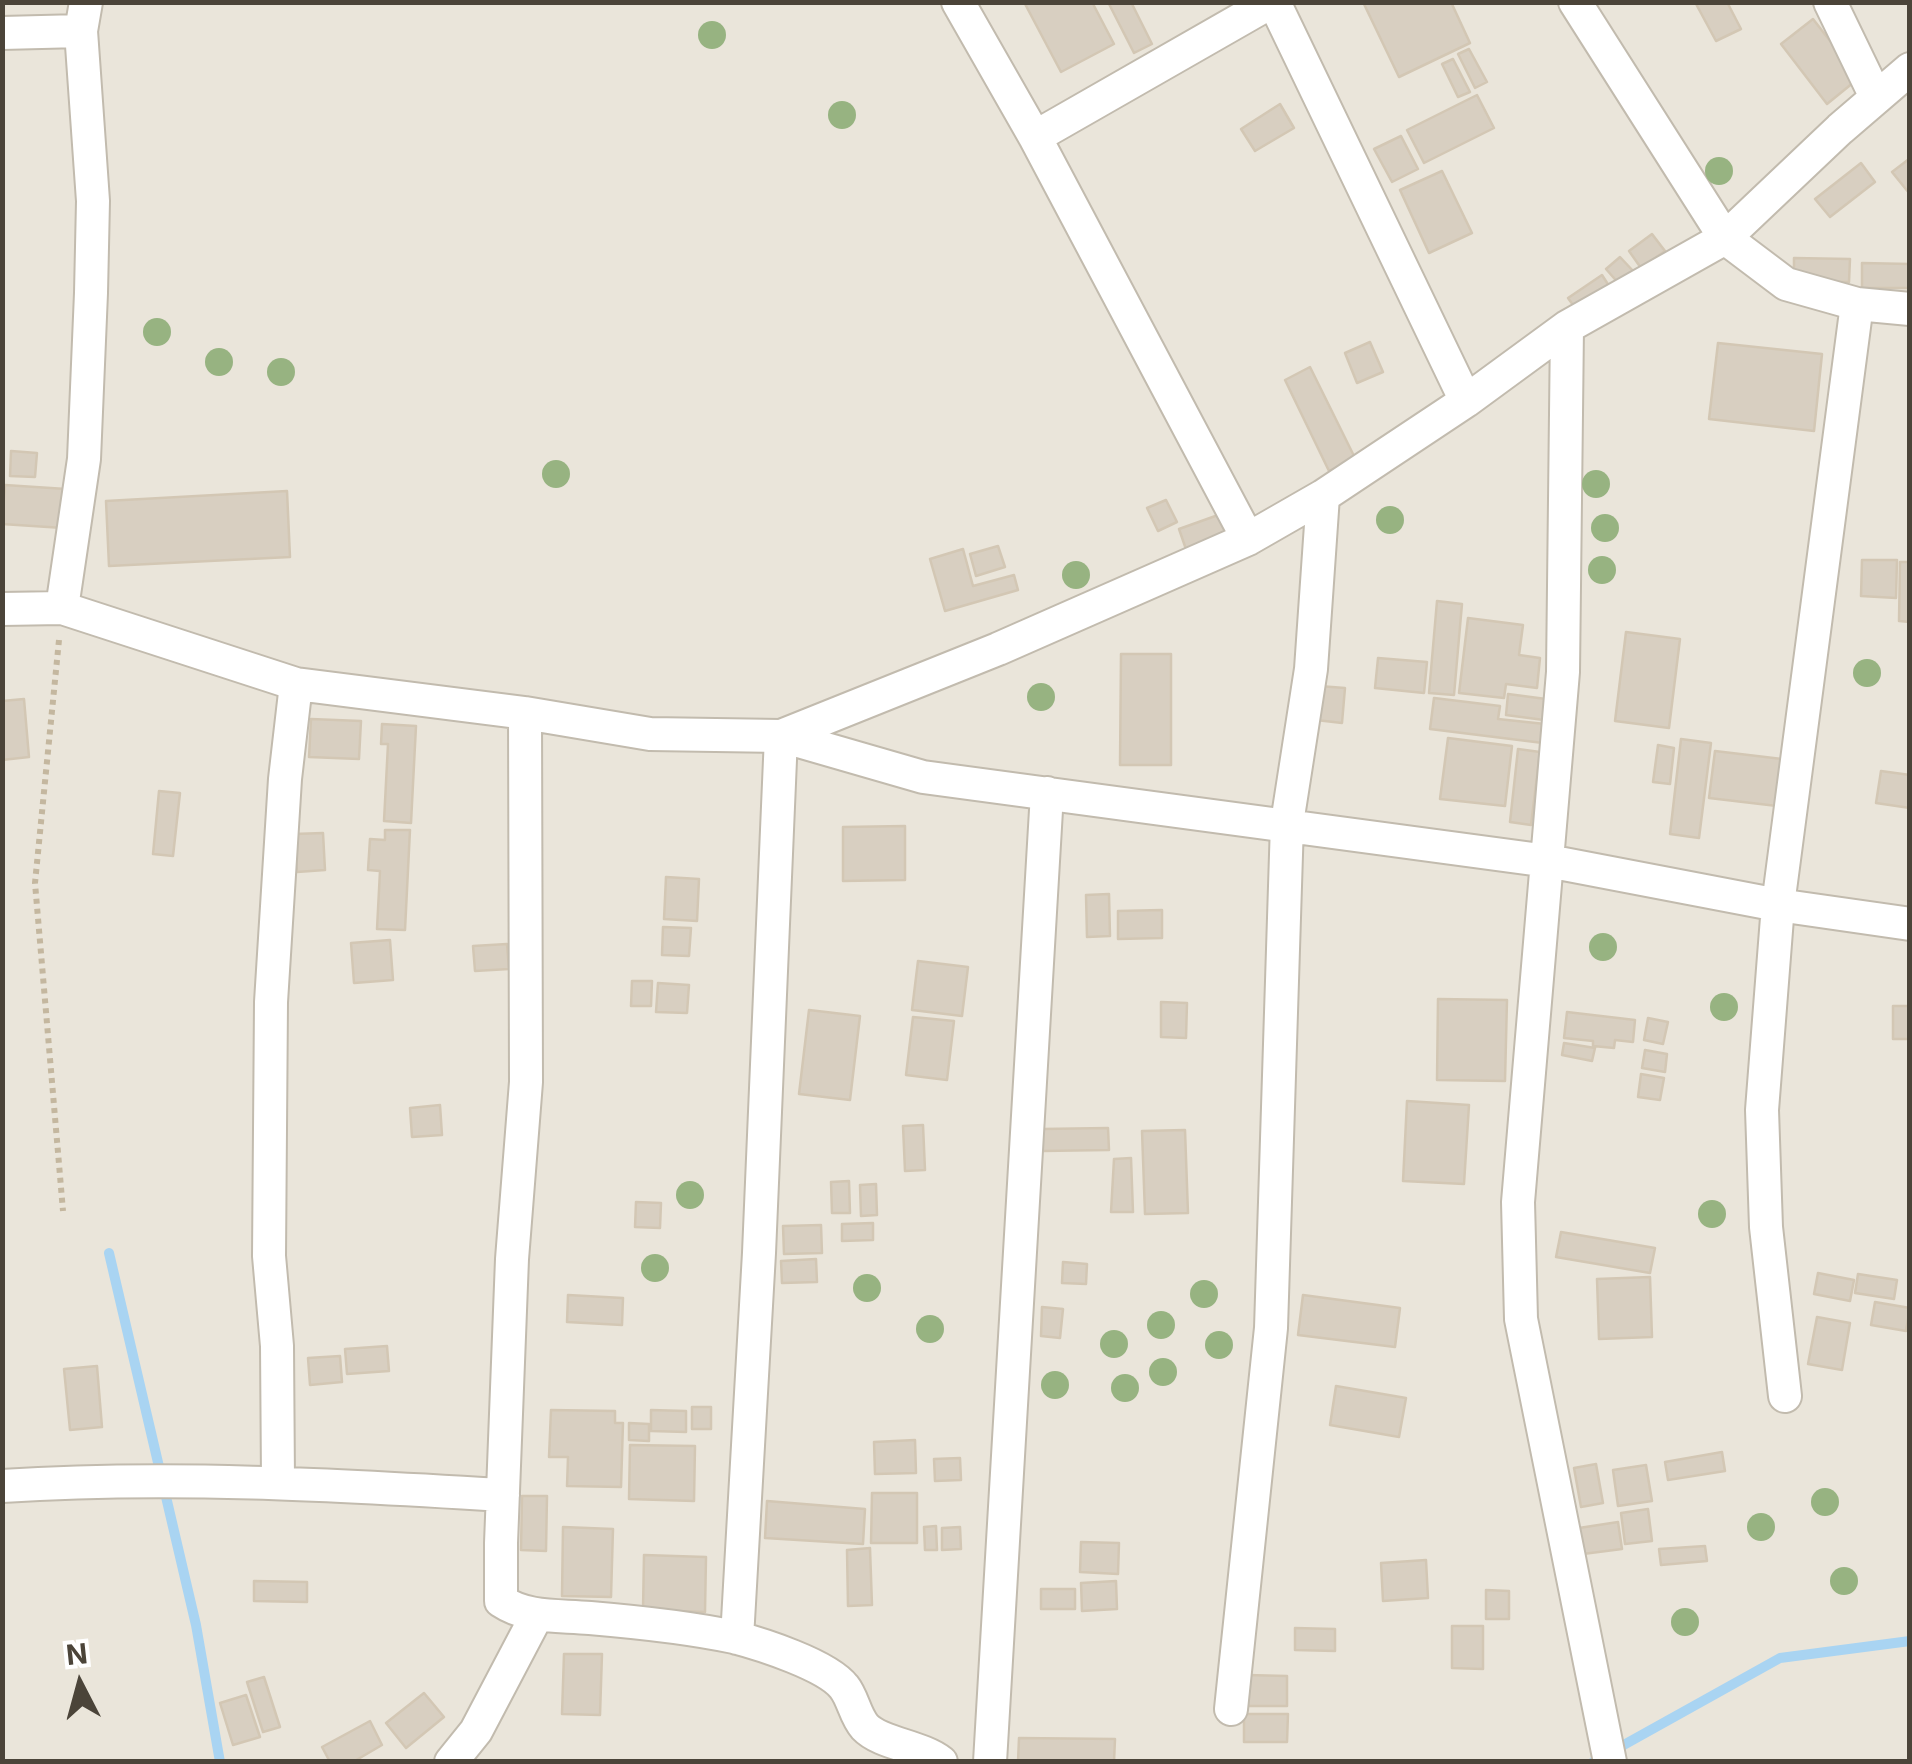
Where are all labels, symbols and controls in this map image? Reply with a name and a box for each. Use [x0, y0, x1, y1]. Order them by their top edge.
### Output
north arrow [30, 1634, 130, 1734]
text: N [64, 1636, 89, 1672]

